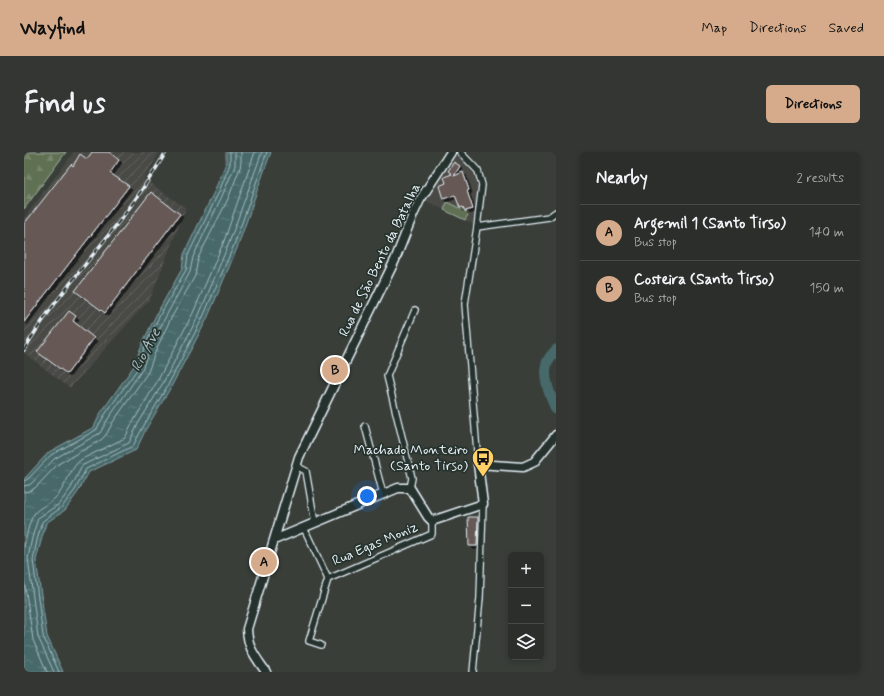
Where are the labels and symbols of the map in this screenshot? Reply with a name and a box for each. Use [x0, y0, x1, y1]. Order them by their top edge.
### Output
street label: Rua de São Bento da Batalha [335, 180, 425, 340]
water label: Rio Ave [126, 324, 166, 375]
pin: B [322, 355, 348, 385]
place label: Machado Monteiro (Santo Tirso) [354, 441, 468, 475]
bus stop icon: Machado Monteiro (Santo Tirso) [470, 445, 496, 478]
your location [357, 486, 377, 506]
street label: Rua Egas Moniz [329, 518, 421, 570]
pin: A [251, 547, 277, 577]

